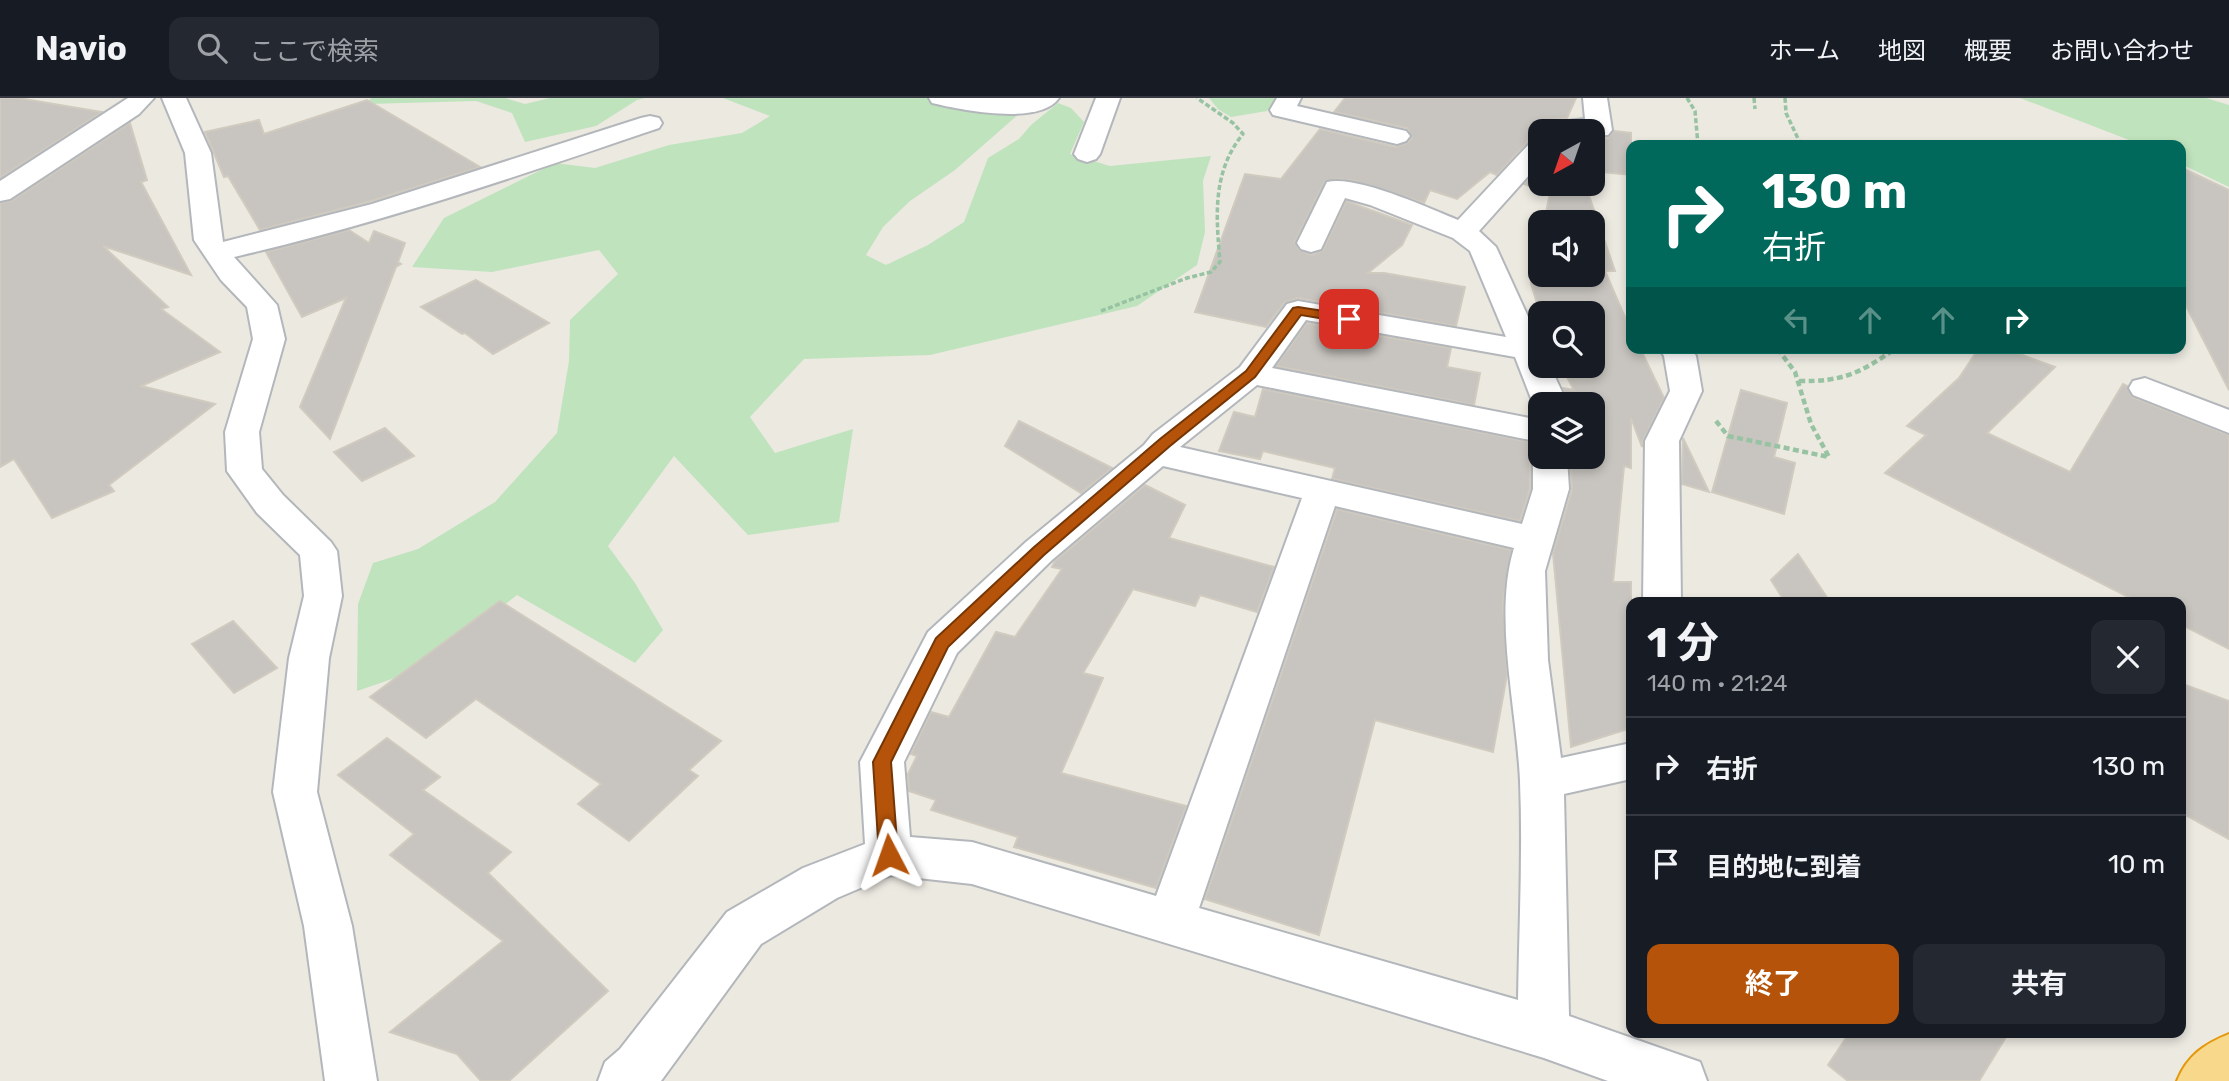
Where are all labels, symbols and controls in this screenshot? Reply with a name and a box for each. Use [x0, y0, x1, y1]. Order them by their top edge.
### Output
search box [169, 17, 659, 80]
text: Navio [35, 29, 127, 68]
icon: search [193, 29, 231, 67]
text: ここで検索 [249, 36, 379, 67]
text: ホーム [1769, 37, 1840, 65]
text: 地図 [1878, 37, 1926, 65]
text: 概要 [1964, 37, 2012, 65]
text: お問い合わせ [2050, 37, 2194, 65]
north arrow [1528, 119, 1605, 196]
map controls [1528, 119, 1605, 469]
text: 130 m [1762, 162, 1907, 220]
icon: right [1647, 168, 1738, 259]
button: sound [1528, 210, 1605, 287]
text: 右折 [1762, 228, 1826, 266]
pin [1319, 289, 1379, 349]
icon: arrive [1330, 300, 1368, 338]
button: search [1528, 301, 1605, 378]
icon: left [1778, 301, 1816, 339]
icon: ahead [1851, 301, 1889, 339]
icon: ahead [1924, 301, 1962, 339]
icon: right [1997, 301, 2035, 339]
button: layers [1528, 392, 1605, 469]
text: 1 分 [1647, 618, 1719, 668]
button: close [2091, 620, 2165, 694]
text: 140 m · 21:24 [1647, 669, 1787, 697]
icon: right [1647, 747, 1685, 785]
text: 130 m [2092, 751, 2165, 782]
text: 右折 [1706, 754, 1758, 785]
position arrow [852, 818, 926, 892]
icon: arrive [1647, 845, 1685, 883]
text: 10 m [2108, 849, 2165, 880]
text: 目的地に到着 [1706, 852, 1862, 883]
button: 終了 [1647, 944, 1899, 1024]
button: 共有 [1913, 944, 2165, 1024]

